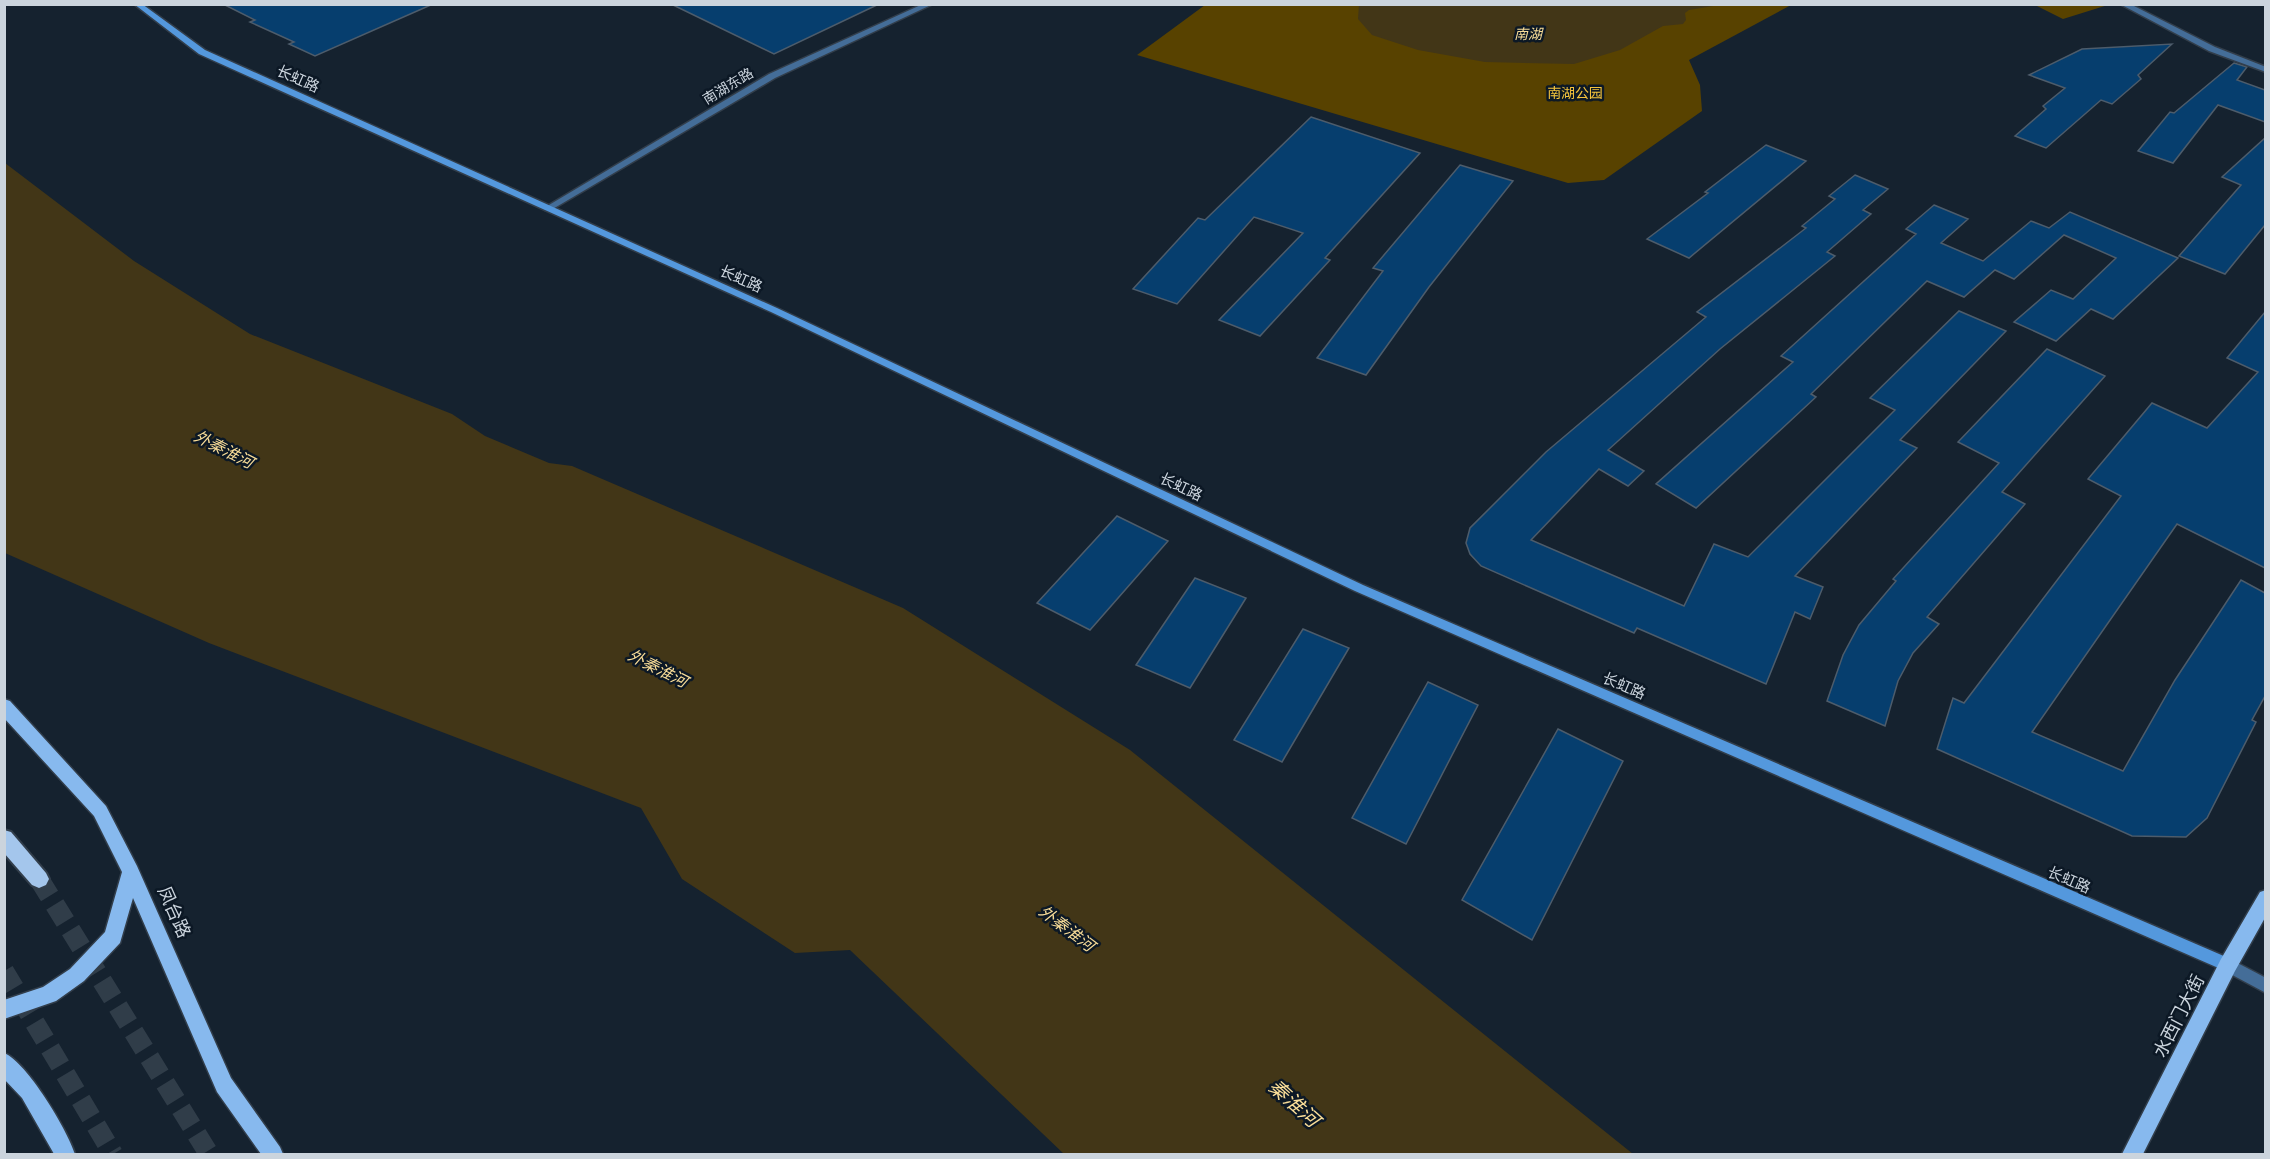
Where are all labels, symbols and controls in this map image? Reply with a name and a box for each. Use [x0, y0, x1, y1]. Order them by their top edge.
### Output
water label: 南湖 [1514, 27, 1544, 44]
street label: 长虹路 [273, 63, 322, 98]
street label: 南湖东路 [700, 66, 757, 109]
park label: 南湖公园 [1547, 86, 1603, 103]
street label: 长虹路 [716, 263, 765, 298]
water label: 外秦淮河 [190, 427, 259, 476]
street label: 长虹路 [1156, 470, 1205, 506]
water label: 外秦淮河 [624, 646, 693, 695]
street label: 长虹路 [1599, 670, 1648, 705]
street label: 长虹路 [2044, 864, 2093, 899]
street label: 凤台路 [151, 883, 194, 942]
water label: 外秦淮河 [1034, 902, 1100, 959]
street label: 水西门大街 [2150, 971, 2211, 1062]
water label: 秦淮河 [1262, 1075, 1327, 1137]

